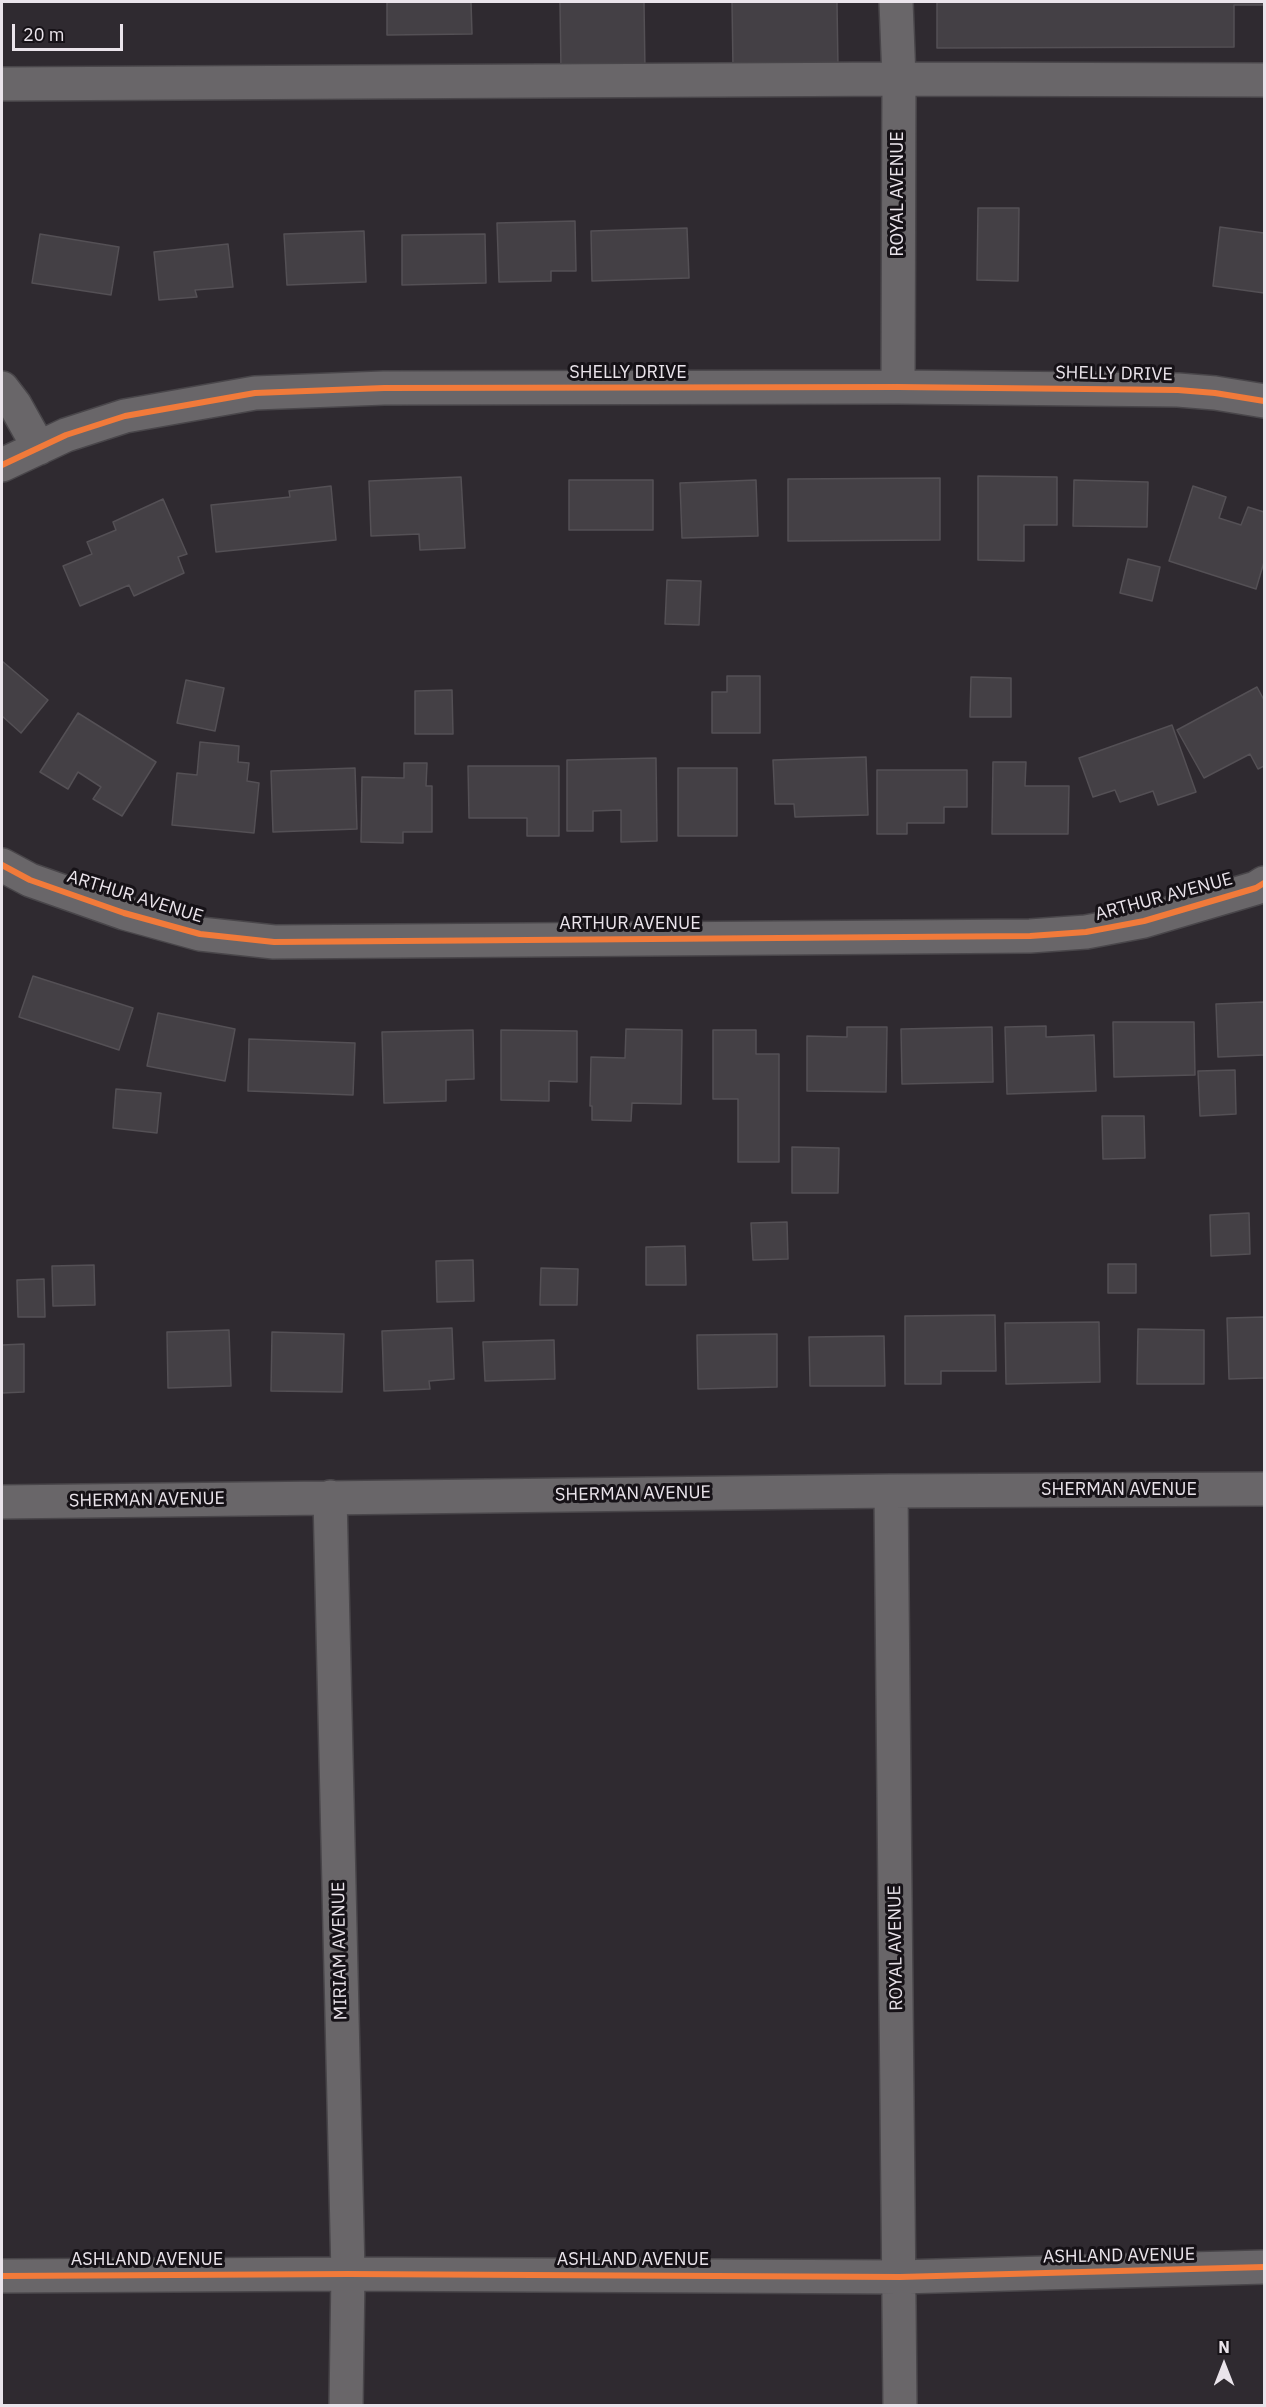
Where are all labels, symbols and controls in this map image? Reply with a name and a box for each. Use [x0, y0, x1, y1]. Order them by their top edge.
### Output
scale bar [15, 12, 126, 50]
text: 20 m [23, 23, 65, 46]
street label: ROYAL AVENUE [887, 131, 909, 257]
street label: SHELLY DRIVE [569, 362, 687, 384]
street label: SHELLY DRIVE [1055, 362, 1173, 386]
street label: ARTHUR AVENUE [64, 866, 206, 928]
street label: ARTHUR AVENUE [1093, 868, 1235, 926]
street label: ARTHUR AVENUE [559, 913, 701, 935]
street label: SHERMAN AVENUE [1041, 1479, 1197, 1501]
street label: SHERMAN AVENUE [555, 1482, 711, 1506]
street label: SHERMAN AVENUE [69, 1488, 225, 1512]
street label: MIRIAM AVENUE [328, 1882, 352, 2020]
street label: ROYAL AVENUE [884, 1885, 908, 2011]
street label: ASHLAND AVENUE [1043, 2244, 1195, 2268]
street label: ASHLAND AVENUE [71, 2249, 223, 2271]
street label: ASHLAND AVENUE [557, 2249, 709, 2271]
north arrow [1194, 2335, 1254, 2395]
text: N [1218, 2337, 1230, 2357]

